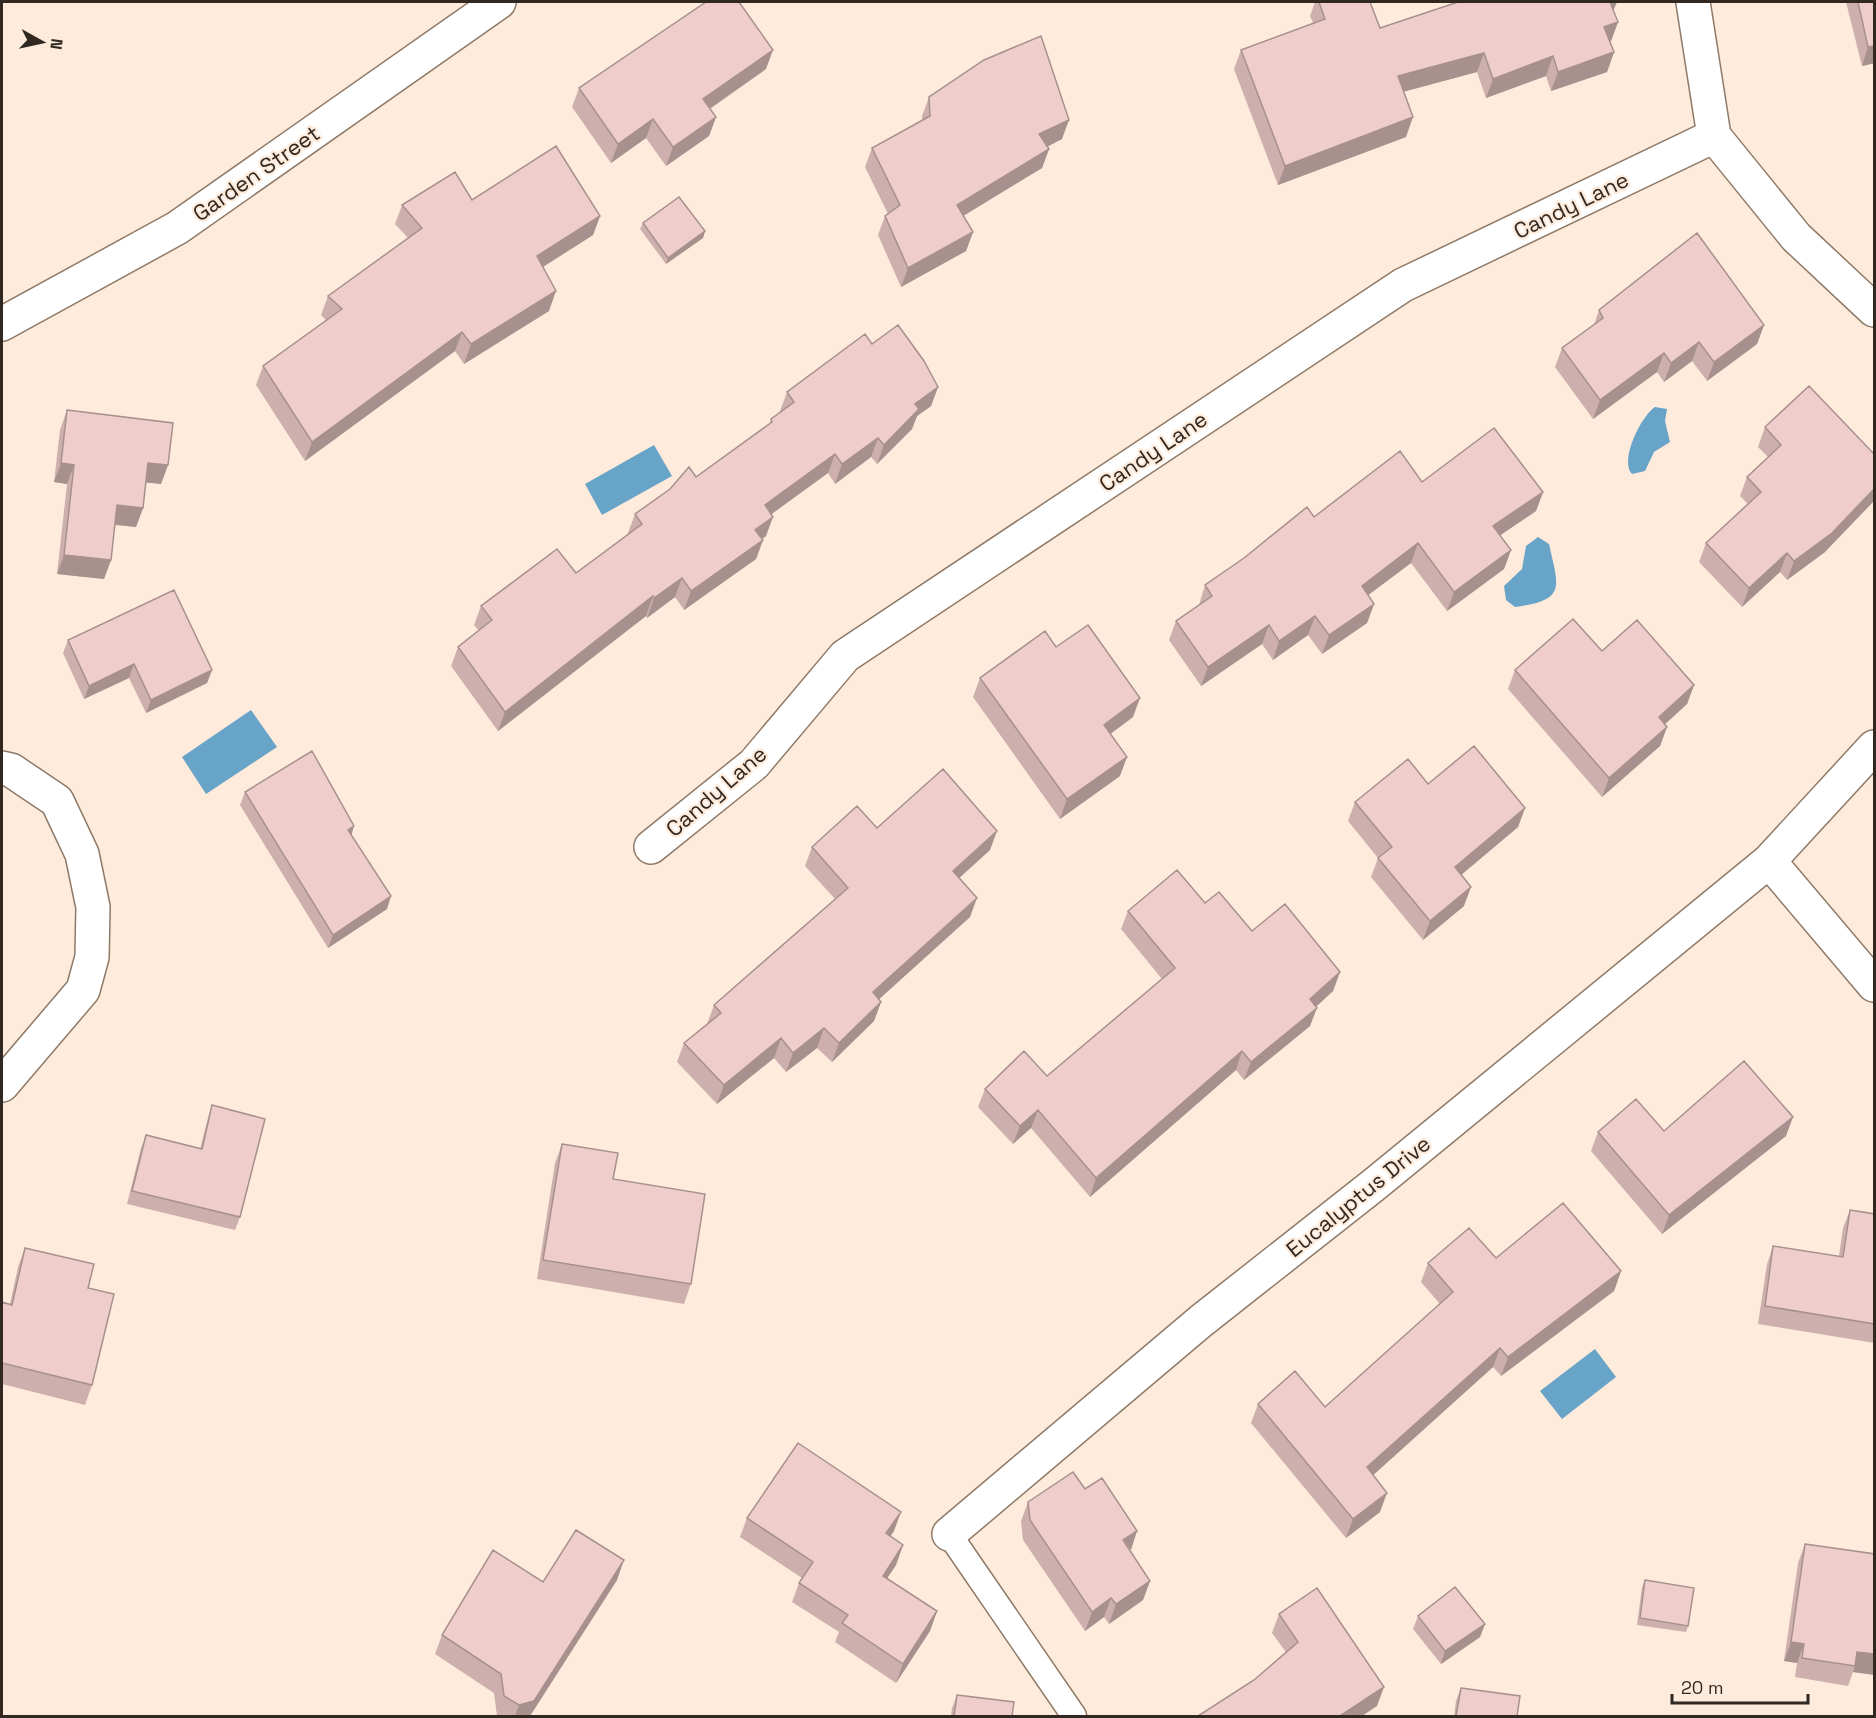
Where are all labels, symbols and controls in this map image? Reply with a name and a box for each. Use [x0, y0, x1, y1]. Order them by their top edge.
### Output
north arrow [12, 12, 72, 72]
text: N [45, 37, 68, 51]
street label: Garden Street [187, 119, 325, 227]
street label: Candy Lane [1509, 165, 1633, 245]
street label: Candy Lane [1093, 405, 1213, 497]
street label: Candy Lane [660, 740, 772, 842]
street label: Eucalyptus Drive [1280, 1129, 1436, 1263]
scale bar [1672, 1667, 1808, 1705]
text: 20 m [1681, 1676, 1724, 1699]

